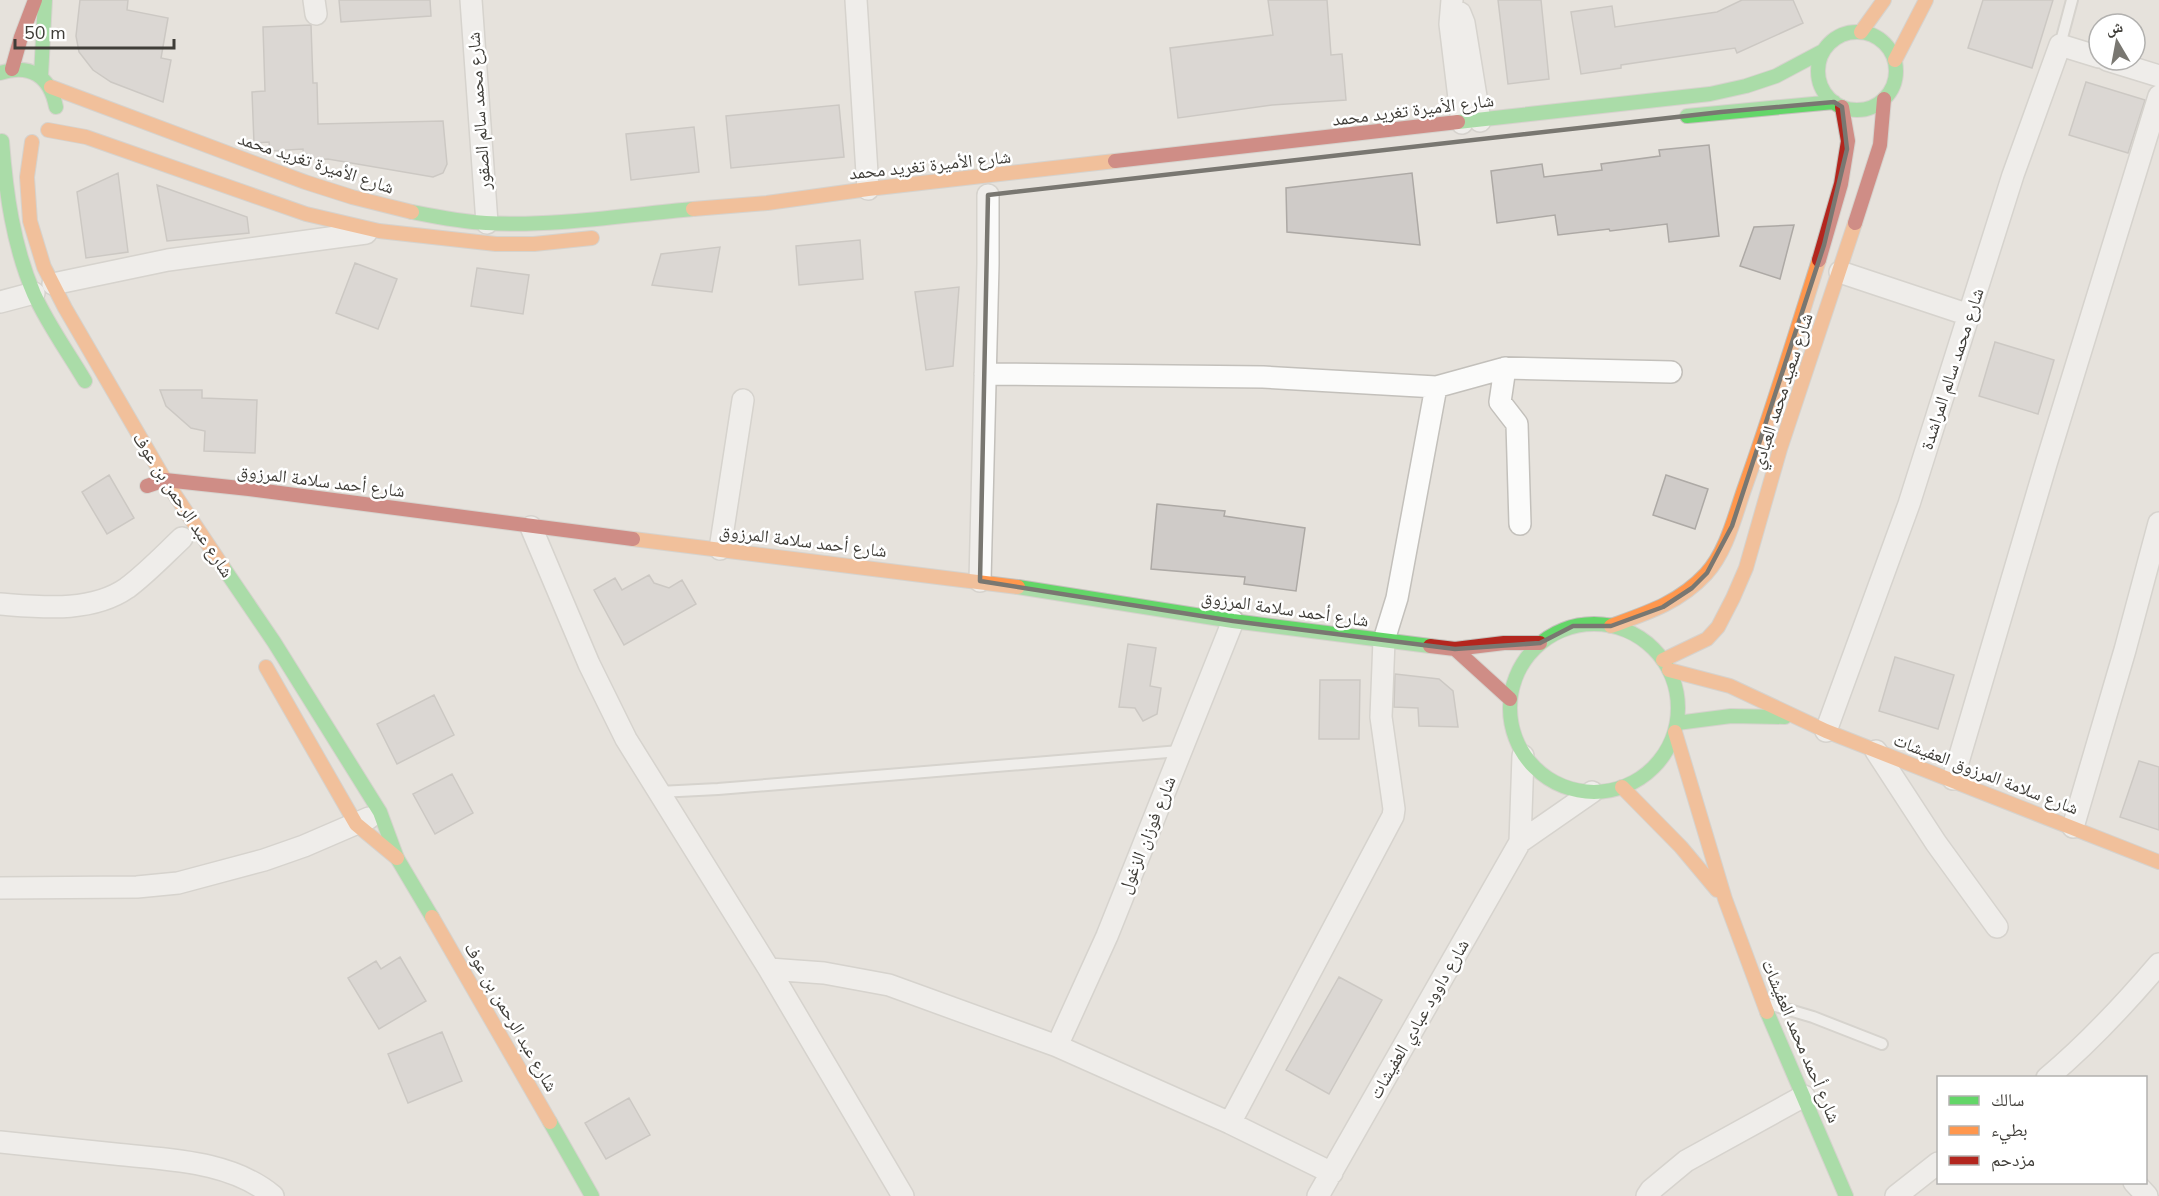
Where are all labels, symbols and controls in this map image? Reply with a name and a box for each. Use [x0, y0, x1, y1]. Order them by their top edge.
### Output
scale bar [15, 12, 174, 50]
north arrow [2087, 12, 2147, 72]
text: ش [2104, 16, 2125, 41]
text: 50 m [24, 21, 66, 45]
street label: شارع محمد سالم الصقور [462, 31, 497, 192]
street label: شارع الأميرة تغريد محمد [1331, 88, 1495, 132]
street label: شارع الأميرة تغريد محمد [235, 126, 397, 200]
street label: شارع الأميرة تغريد محمد [848, 145, 1012, 185]
street label: شارع محمد سالم المراشدة [1915, 285, 1989, 453]
street label: شارع سعيد محمد العبادي [1745, 310, 1821, 473]
street label: شارع عبد الرحمن بن عوف [127, 428, 239, 582]
street label: شارع أحمد سلامة المرزوق [236, 459, 406, 503]
street label: شارع أحمد سلامة المرزوق [718, 519, 888, 563]
street label: شارع أحمد سلامة المرزوق [1200, 585, 1370, 633]
street label: شارع سلامة المرزوق العفيشات [1890, 728, 2082, 820]
street label: شارع فوزان الزغول [1112, 773, 1182, 897]
street label: شارع داوود عبادي العفيشات [1363, 935, 1477, 1105]
street label: شارع عبد الرحمن بن عوف [458, 938, 564, 1096]
street label: شارع أحمد محمد العفيشات [1756, 956, 1846, 1126]
legend [1937, 1076, 2147, 1184]
text: سالك [1991, 1088, 2024, 1112]
text: بطيء [1991, 1118, 2028, 1145]
text: مزدحم [1991, 1148, 2035, 1172]

